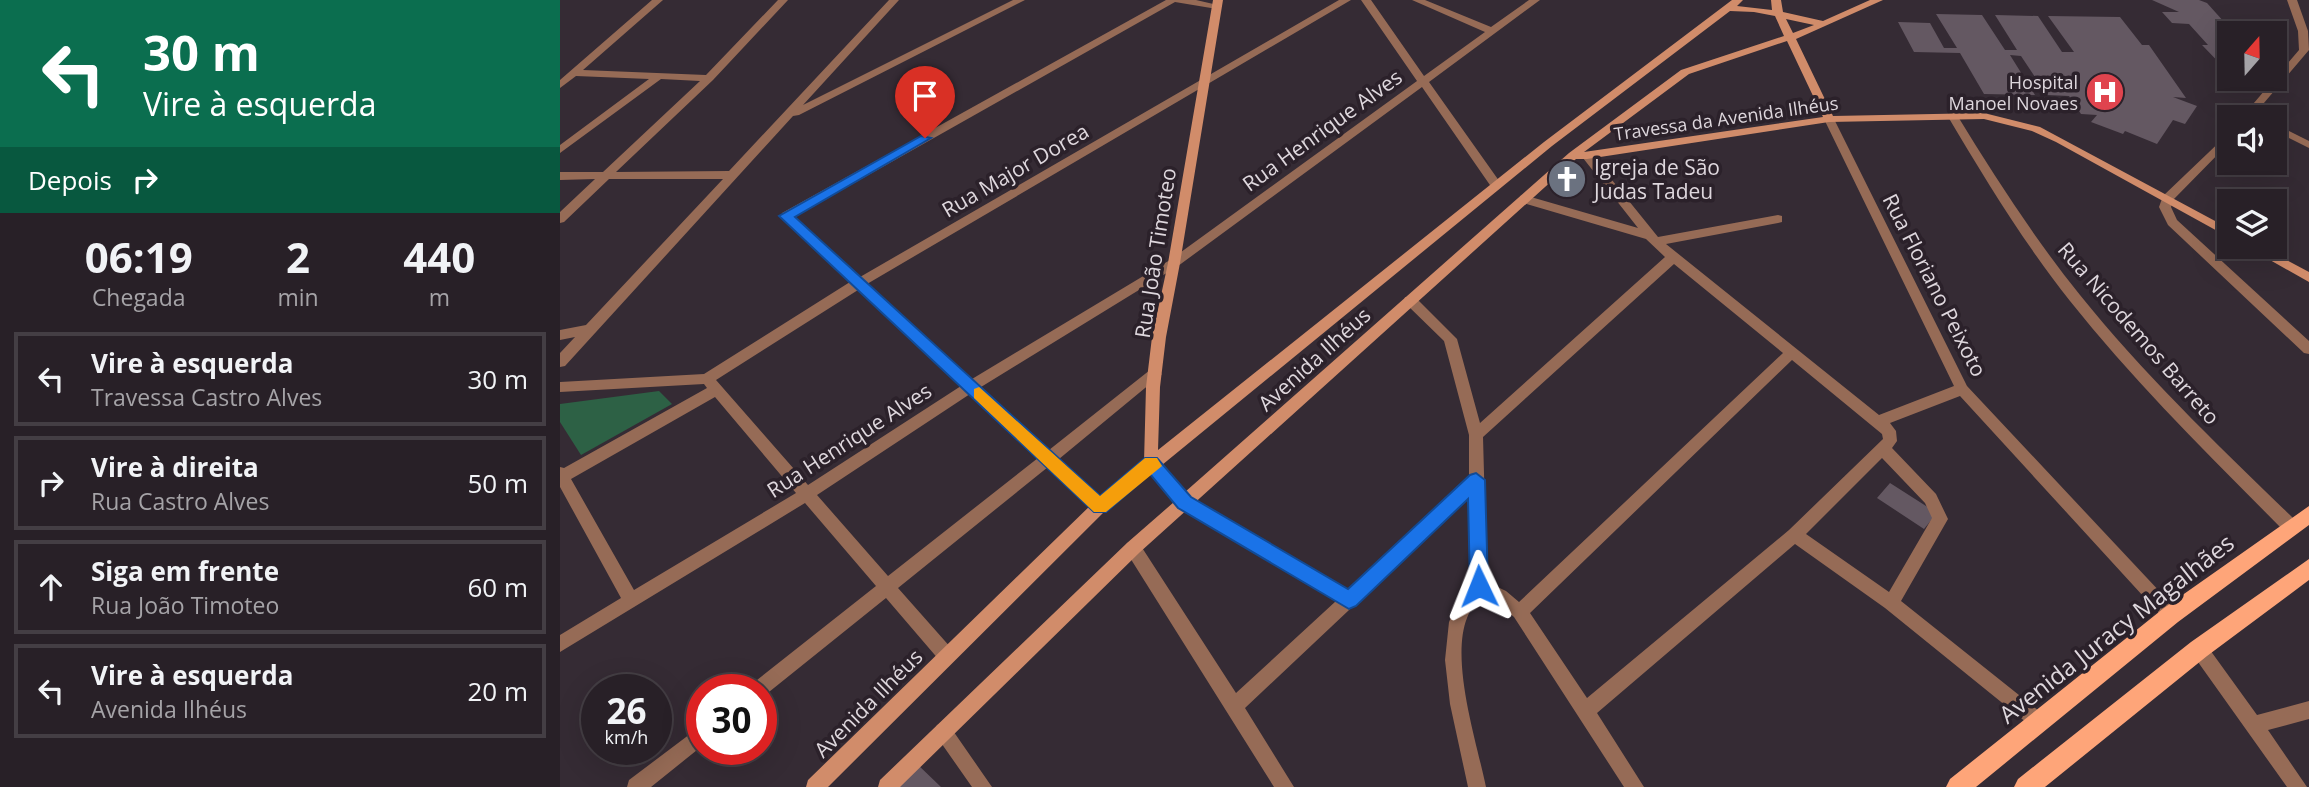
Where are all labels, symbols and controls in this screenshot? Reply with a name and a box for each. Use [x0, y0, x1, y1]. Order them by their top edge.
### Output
text: 30 m [143, 19, 260, 85]
north arrow [2217, 21, 2287, 91]
map controls [2217, 21, 2287, 259]
icon: left [28, 28, 119, 119]
street label: Rua Henrique Alves [1237, 63, 1407, 197]
pin [895, 66, 955, 138]
place label: Hospital Manoel Novaes [1949, 70, 2078, 115]
hospital icon: Hospital Manoel Novaes [2084, 71, 2126, 113]
icon: arrive [906, 77, 944, 115]
text: Vire à esquerda [143, 82, 376, 125]
street label: Travessa da Avenida Ilhéus [1612, 90, 1840, 146]
button: sound [2217, 105, 2287, 175]
street label: Rua Major Dorea [936, 117, 1094, 223]
place label: Igreja de São Judas Tadeu [1592, 153, 1720, 205]
church icon: Igreja de São Judas Tadeu [1546, 158, 1588, 200]
icon: right [126, 161, 164, 199]
text: Depois [28, 162, 112, 198]
street label: Rua João Timoteo [1128, 166, 1182, 340]
street label: Rua Floriano Peixoto [1877, 189, 1993, 381]
button: layers [2217, 189, 2287, 259]
text: 06:19 [85, 228, 193, 285]
text: 2 [286, 228, 310, 285]
text: 440 [403, 228, 475, 285]
street label: Rua Nicodemos Barreto [2052, 236, 2226, 430]
text: Chegada [92, 281, 186, 313]
text: min [277, 281, 319, 313]
text: m [429, 281, 450, 313]
street label: Avenida Ilhéus [1252, 301, 1376, 417]
text: Vire à esquerda [91, 345, 293, 381]
icon: left [32, 360, 70, 398]
text: 30 m [467, 361, 528, 397]
street label: Rua Henrique Alves [761, 376, 937, 504]
text: Travessa Castro Alves [91, 381, 322, 413]
text: Vire à direita [91, 449, 259, 485]
icon: right [32, 464, 70, 502]
text: 50 m [467, 465, 528, 501]
text: Rua Castro Alves [91, 485, 269, 517]
street label: Avenida Juracy Magalhães [1992, 526, 2240, 730]
position arrow [1442, 549, 1516, 623]
text: Siga em frente [91, 553, 279, 589]
icon: ahead [32, 568, 70, 606]
text: 60 m [467, 569, 528, 605]
text: Rua João Timoteo [91, 589, 279, 621]
street label: Avenida Ilhéus [808, 643, 928, 763]
text: Vire à esquerda [91, 657, 293, 693]
icon: left [32, 672, 70, 710]
text: 20 m [467, 673, 528, 709]
speed limit sign: 30 [686, 674, 777, 765]
text: 26 [606, 687, 647, 734]
text: Avenida Ilhéus [91, 693, 247, 725]
text: km/h [605, 725, 648, 749]

